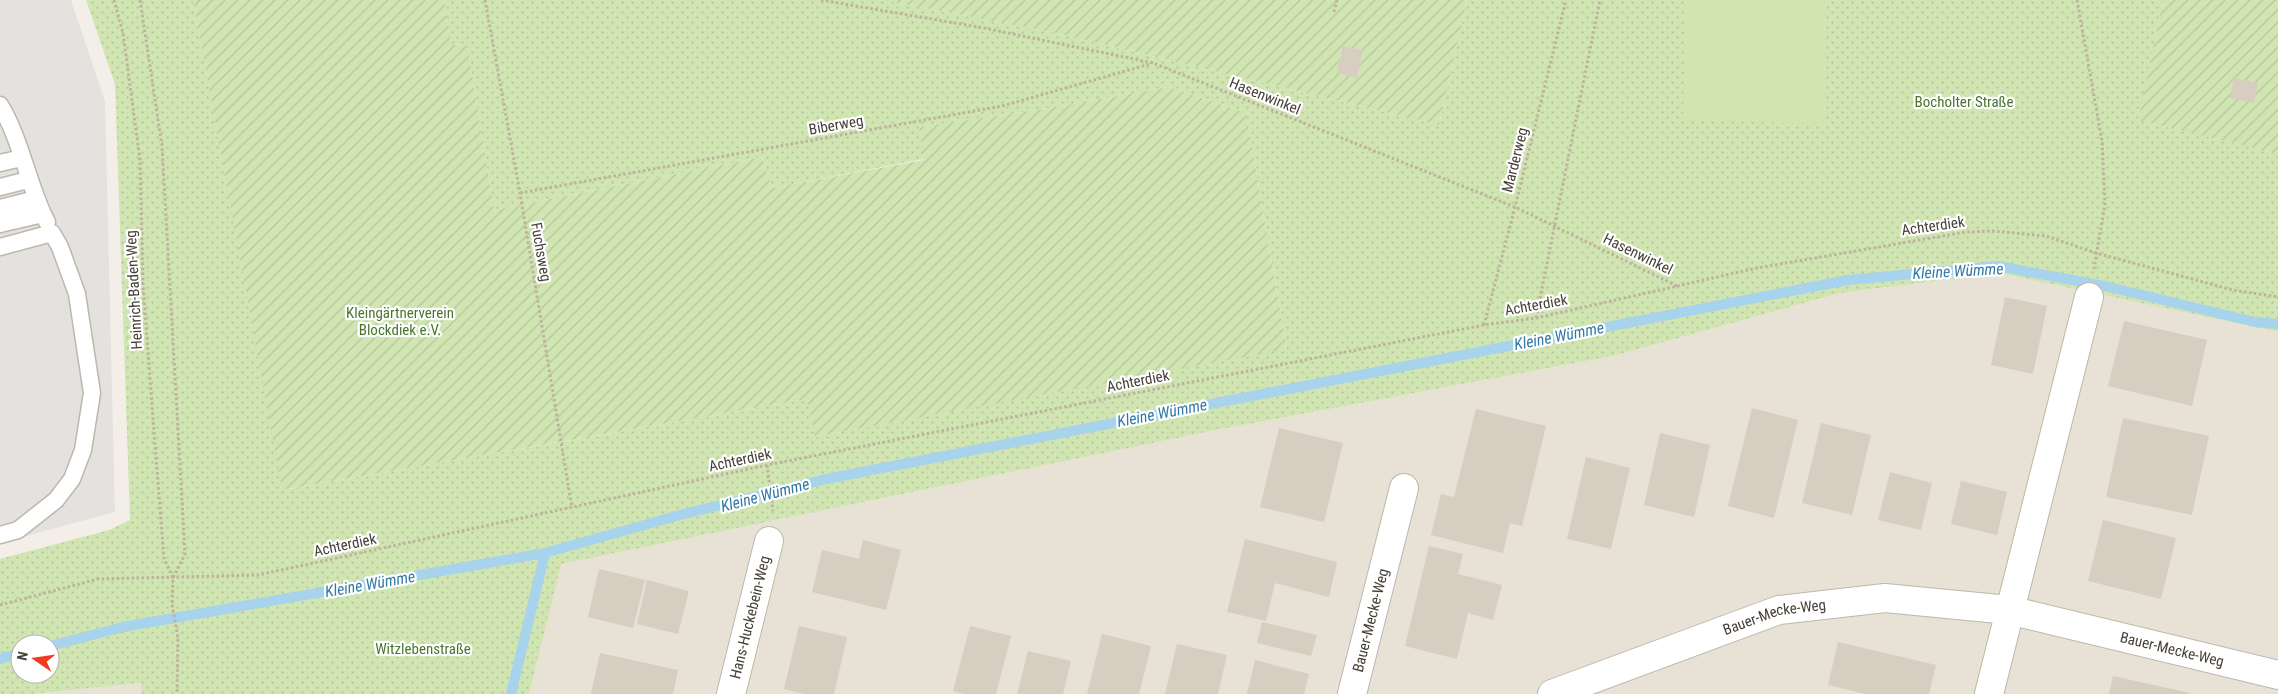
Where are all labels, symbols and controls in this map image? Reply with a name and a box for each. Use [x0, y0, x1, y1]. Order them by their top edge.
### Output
street label: Hasenwinkel [1227, 74, 1303, 118]
park label: Bocholter Straße [1915, 93, 2013, 111]
street label: Biberweg [807, 111, 865, 139]
street label: Marderweg [1498, 126, 1532, 194]
street label: Achterdiek [1900, 213, 1966, 239]
street label: Fuchsweg [527, 221, 555, 283]
street label: Hasenwinkel [1600, 229, 1676, 279]
street label: Heinrich-Baden-Weg [122, 230, 146, 350]
water label: Kleine Wümme [1912, 259, 2004, 283]
street label: Achterdiek [1503, 291, 1569, 319]
park label: Kleingärtnerverein Blockdiek e.V. [346, 304, 454, 339]
water label: Kleine Wümme [1512, 318, 1606, 354]
street label: Achterdiek [1105, 366, 1171, 396]
water label: Kleine Wümme [1115, 395, 1209, 431]
street label: Achterdiek [707, 445, 773, 475]
water label: Kleine Wümme [719, 474, 811, 516]
street label: Achterdiek [312, 530, 378, 560]
street label: Hans-Huckebein-Weg [726, 554, 774, 681]
water label: Kleine Wümme [323, 567, 417, 601]
street label: Bauer-Mecke-Weg [1349, 567, 1392, 674]
street label: Bauer-Mecke-Weg [1720, 596, 1827, 639]
street label: Bauer-Mecke-Weg [2118, 628, 2226, 671]
north arrow [10, 634, 60, 684]
park label: Witzlebenstraße [375, 640, 471, 658]
text: N [14, 650, 31, 662]

